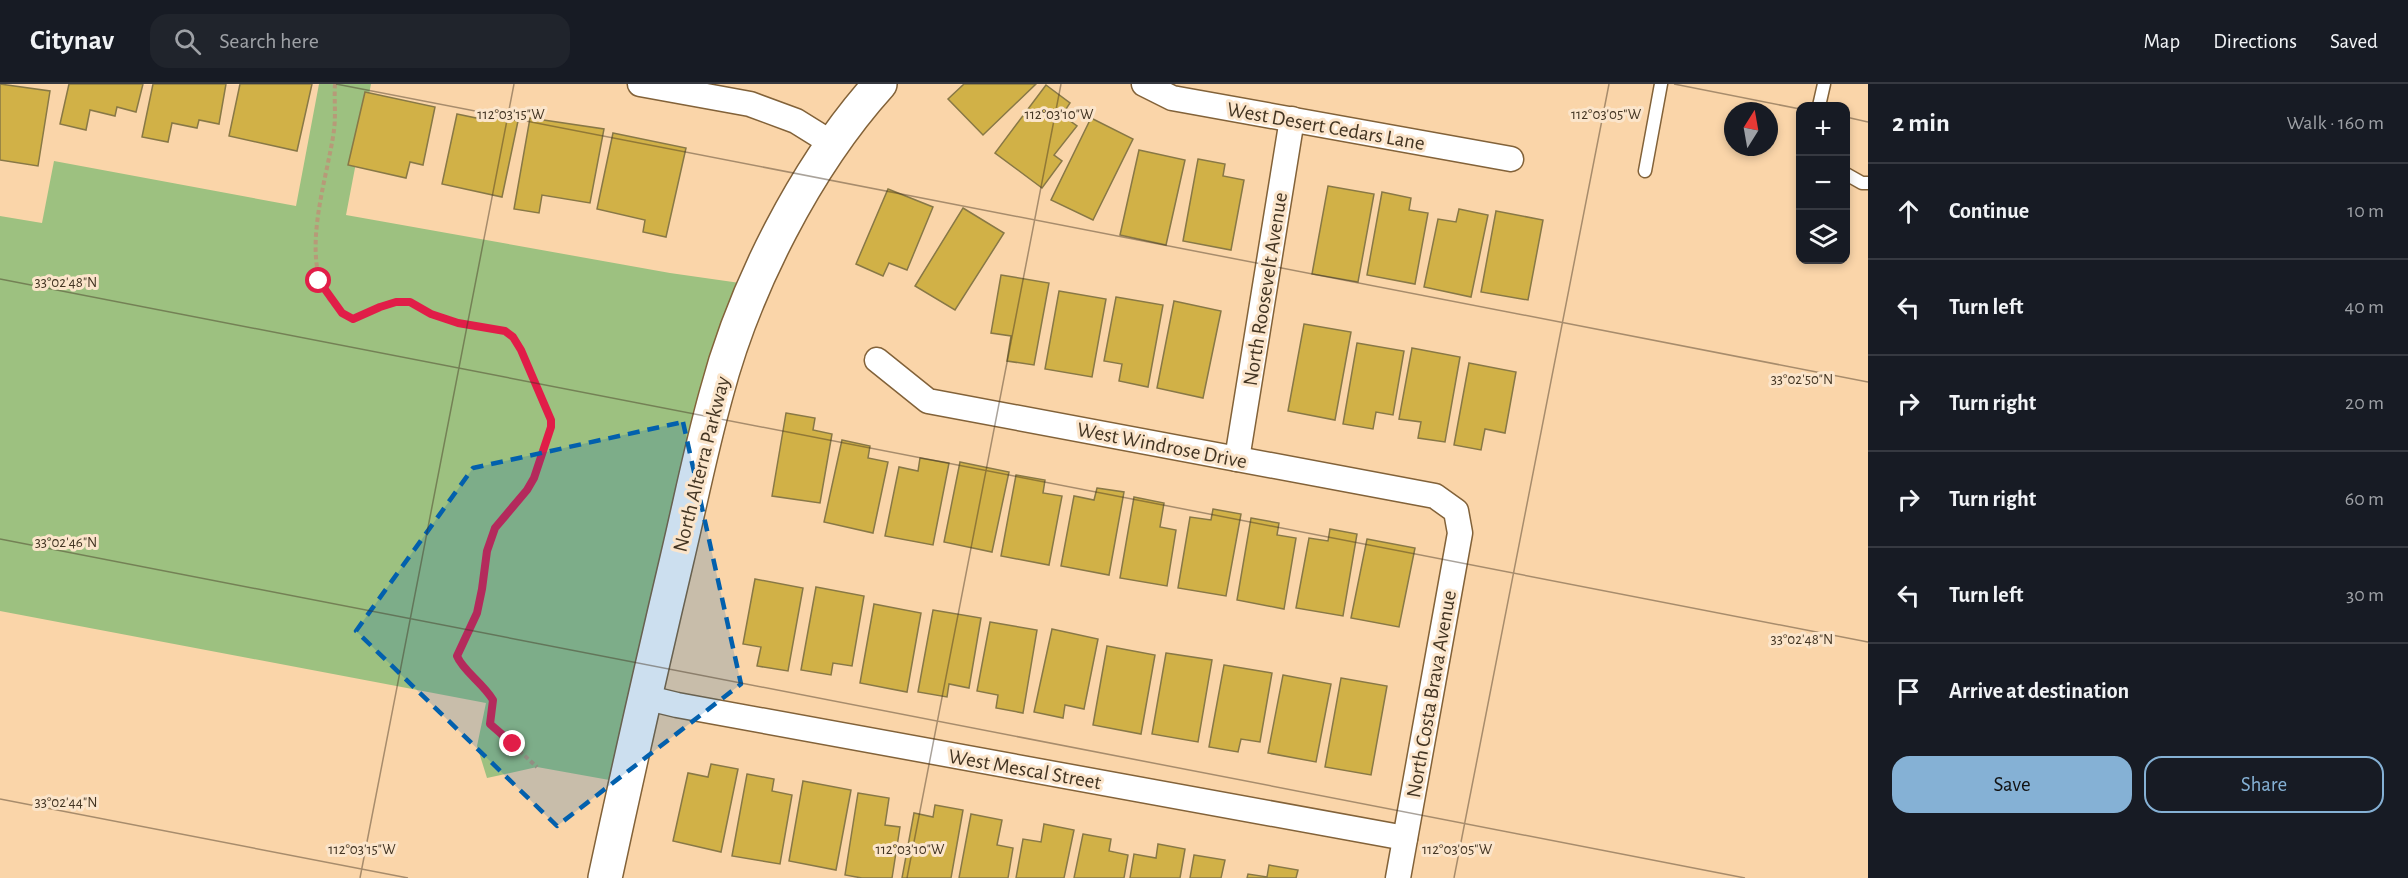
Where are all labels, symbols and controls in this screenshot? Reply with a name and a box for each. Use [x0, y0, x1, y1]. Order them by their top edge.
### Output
search box [150, 14, 570, 68]
icon: search [171, 25, 204, 58]
text: Citynav [30, 27, 114, 55]
text: Search here [219, 30, 319, 52]
text: Map [2144, 31, 2180, 52]
text: Directions [2213, 31, 2297, 52]
text: Saved [2330, 31, 2378, 52]
street label: West Desert Cedars Lane [1225, 99, 1426, 154]
north arrow [1724, 102, 1778, 156]
map controls [1796, 102, 1850, 264]
button: + [1796, 102, 1850, 156]
text: 112°03'15"W [477, 107, 545, 122]
text: 112°03'10"W [1024, 107, 1094, 122]
text: 112°03'05"W [1571, 107, 1642, 122]
text: 2 min [1892, 110, 1950, 136]
text: Walk · 160 m [2287, 113, 2384, 133]
button: − [1796, 156, 1850, 210]
street label: North Roosevelt Avenue [1240, 191, 1291, 387]
icon: ahead [1892, 195, 1925, 228]
text: Continue [1949, 200, 2029, 222]
text: 10 m [2347, 201, 2384, 221]
button: layers [1796, 210, 1850, 264]
route start [305, 267, 331, 293]
text: 33°02'48"N [35, 275, 97, 290]
icon: left [1892, 291, 1925, 324]
text: Turn left [1949, 296, 2023, 318]
text: 40 m [2345, 297, 2384, 317]
text: 33°02'50"N [1771, 372, 1833, 387]
street label: North Alterra Parkway [669, 374, 733, 554]
icon: right [1892, 387, 1925, 420]
text: Turn right [1949, 392, 2036, 414]
text: 20 m [2345, 393, 2384, 413]
street label: West Windrose Drive [1075, 419, 1249, 472]
icon: right [1892, 483, 1925, 516]
text: Turn right [1949, 488, 2036, 510]
text: 60 m [2345, 489, 2384, 509]
text: 33°02'46"N [35, 535, 97, 550]
icon: left [1892, 579, 1925, 612]
text: Turn left [1949, 584, 2023, 606]
text: 30 m [2346, 585, 2384, 605]
street label: North Costa Brava Avenue [1403, 589, 1460, 799]
text: 33°02'48"N [1771, 632, 1833, 647]
icon: arrive [1892, 675, 1925, 708]
text: Arrive at destination [1949, 680, 2129, 702]
route end [499, 730, 525, 756]
street label: West Mescal Street [947, 746, 1103, 793]
button: Save [1892, 756, 2132, 813]
button: Share [2144, 756, 2384, 813]
text: 33°02'44"N [35, 795, 97, 810]
text: 112°03'15"W [328, 842, 396, 857]
text: 112°03'10"W [875, 842, 945, 857]
text: 112°03'05"W [1422, 842, 1493, 857]

